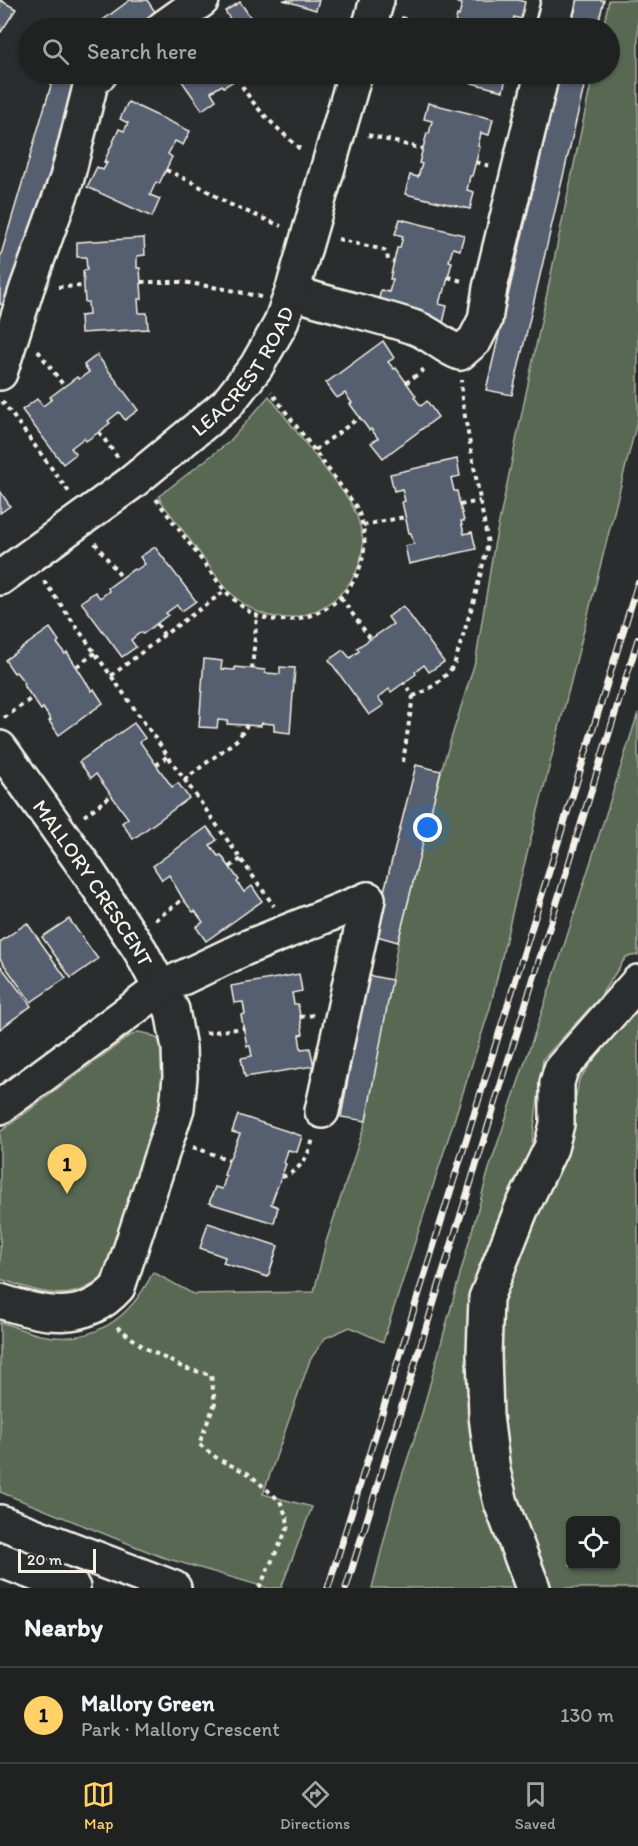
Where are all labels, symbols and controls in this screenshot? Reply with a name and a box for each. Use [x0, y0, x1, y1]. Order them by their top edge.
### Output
search box [18, 18, 620, 84]
icon: search [39, 35, 72, 68]
text: Search here [87, 38, 197, 65]
street label: LEACREST ROAD [186, 303, 298, 441]
street label: MALLORY CRESCENT [28, 794, 159, 971]
your location [413, 813, 442, 842]
pin: 1 [48, 1144, 86, 1194]
map controls [566, 1516, 620, 1570]
button: locate [566, 1516, 620, 1570]
scale bar [18, 1546, 96, 1574]
text: 20 m [27, 1550, 62, 1569]
text: Nearby [24, 1611, 103, 1643]
text: Mallory Green [81, 1690, 214, 1717]
text: 1 [39, 1703, 48, 1727]
text: 130 m [560, 1703, 614, 1727]
text: Park · Mallory Crescent [81, 1717, 280, 1741]
tab: Map [82, 1778, 115, 1833]
tab: Directions [280, 1778, 350, 1833]
tab: Saved [515, 1778, 556, 1833]

